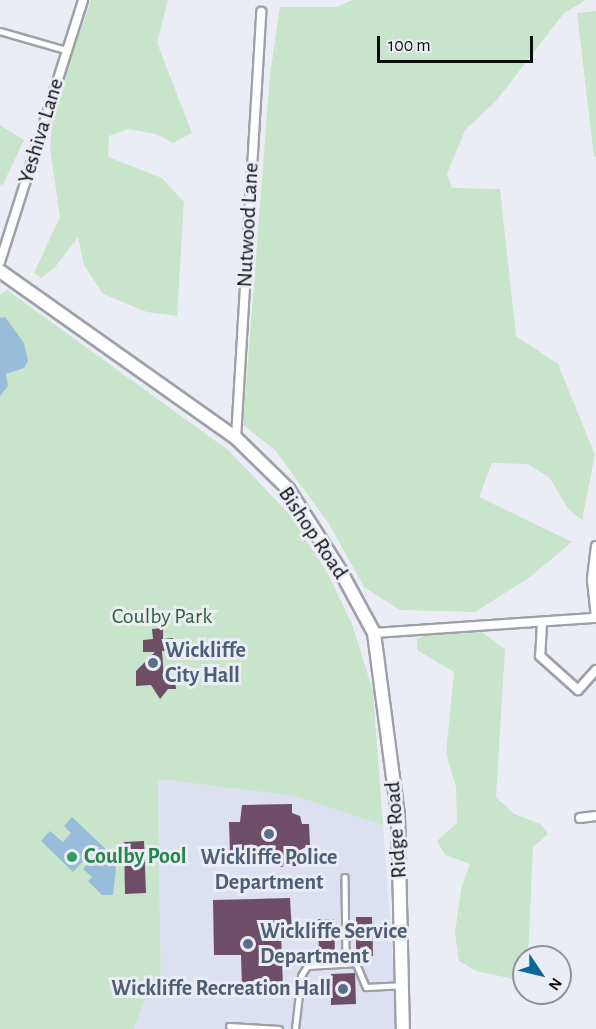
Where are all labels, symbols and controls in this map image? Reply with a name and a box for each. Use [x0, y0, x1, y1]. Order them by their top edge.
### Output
scale bar [380, 24, 536, 62]
text: 100 m [388, 37, 431, 55]
street label: Yeshiva Lane [13, 75, 69, 187]
street label: Nutwood Lane [232, 162, 264, 288]
street label: Bishop Road [272, 482, 354, 584]
park label: Coulby Park [112, 604, 212, 630]
place label: Wickliffe City Hall [165, 637, 246, 688]
marker: Wickliffe City Hall [146, 656, 160, 670]
street label: Ridge Road [379, 781, 413, 879]
marker: Wickliffe Police Department [262, 827, 276, 841]
place label: Coulby Pool [84, 844, 187, 870]
place label: Wickliffe Police Department [201, 844, 337, 896]
marker: Coulby Pool [65, 850, 79, 864]
place label: Wickliffe Service Department [260, 918, 407, 969]
marker: Wickliffe Service Department [241, 937, 255, 951]
north arrow [512, 945, 572, 1005]
text: N [545, 975, 565, 993]
place label: Wickliffe Recreation Hall [111, 976, 331, 1002]
marker: Wickliffe Recreation Hall [336, 982, 350, 996]

